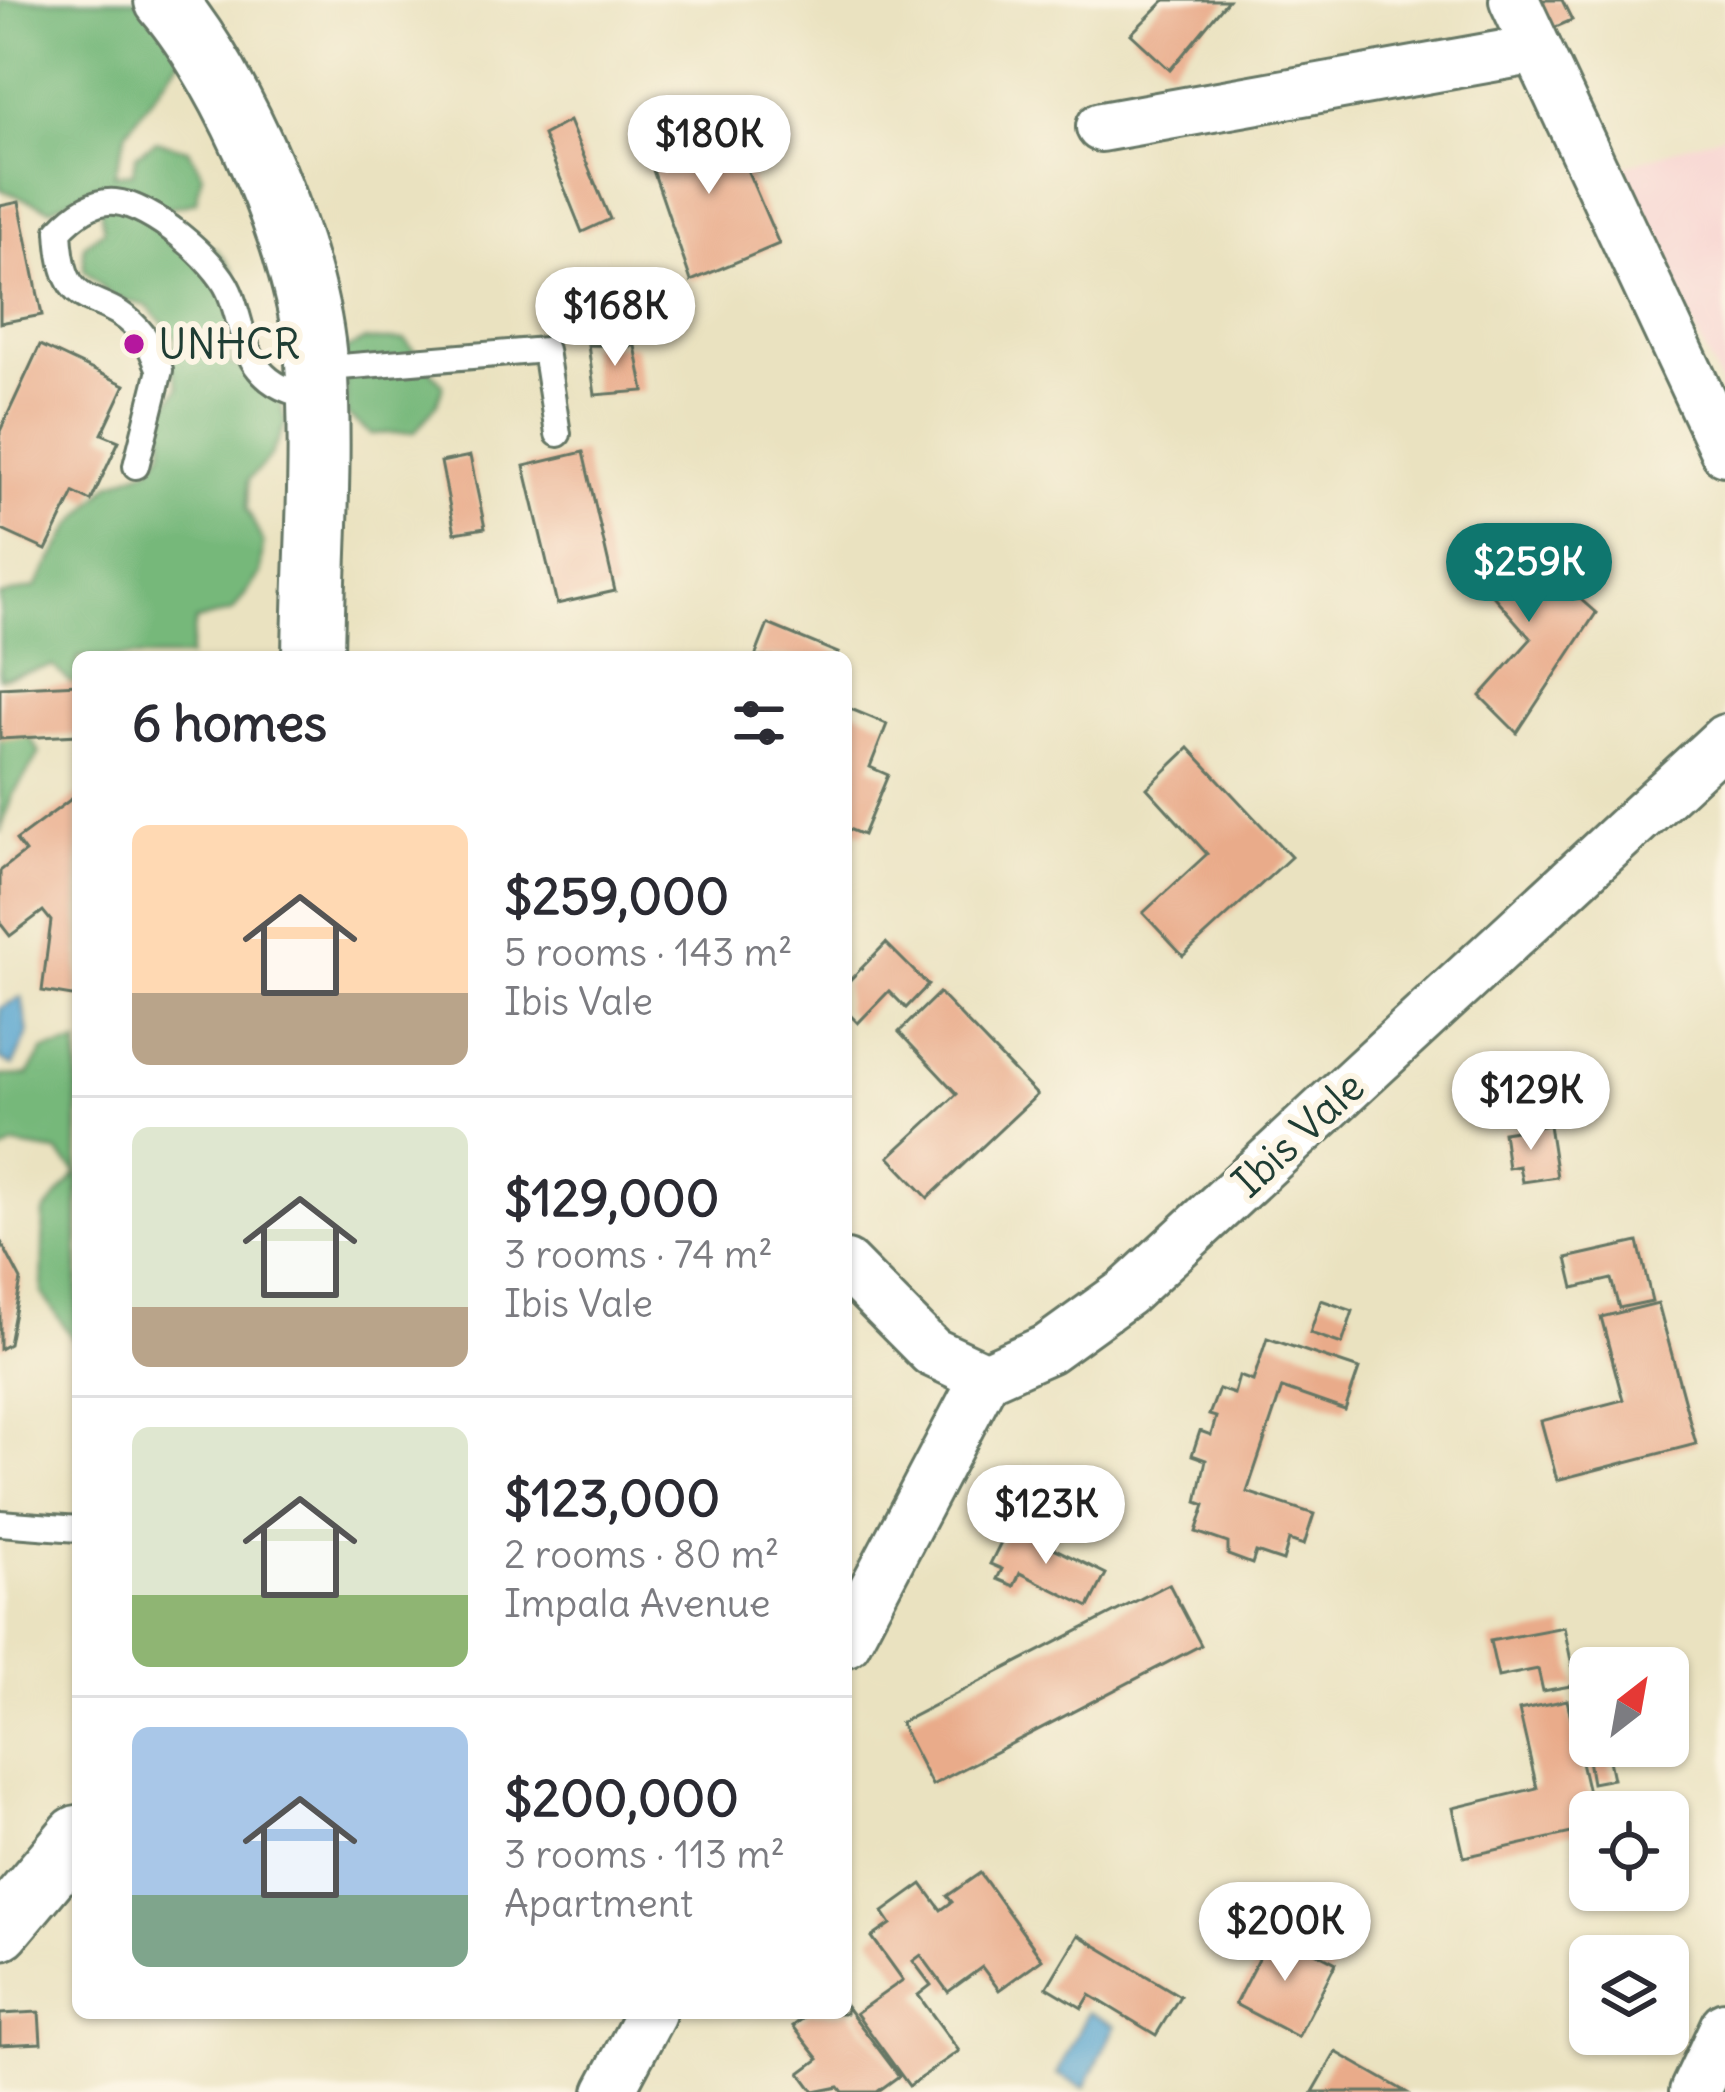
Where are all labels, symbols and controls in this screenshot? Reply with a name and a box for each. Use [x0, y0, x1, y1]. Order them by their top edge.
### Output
pin: $180K [625, 95, 793, 197]
text: $180K [655, 109, 763, 158]
pin: $168K [531, 267, 699, 369]
text: $168K [562, 281, 668, 330]
place label: UNHCR [158, 318, 300, 370]
marker: UNHCR [121, 331, 147, 357]
pin: $259K [1445, 523, 1613, 625]
text: $259K [1473, 537, 1585, 586]
icon: filters [726, 690, 792, 756]
text: 6 homes [132, 691, 327, 755]
text: $259,000 [504, 864, 729, 928]
icon: home [228, 873, 372, 1017]
text: 5 rooms · 143 m² [504, 928, 793, 977]
text: Ibis Vale [504, 977, 653, 1026]
pin: $129K [1447, 1051, 1615, 1153]
street label: Ibis Vale [1222, 1060, 1374, 1208]
text: $129K [1479, 1065, 1583, 1114]
text: $129,000 [504, 1166, 719, 1230]
icon: home [228, 1175, 372, 1319]
text: 3 rooms · 74 m² [504, 1230, 773, 1279]
text: Ibis Vale [504, 1279, 653, 1328]
pin: $123K [962, 1465, 1130, 1567]
text: $123,000 [504, 1466, 720, 1530]
icon: home [228, 1475, 372, 1619]
text: $123K [994, 1479, 1098, 1528]
text: 2 rooms · 80 m² [504, 1530, 779, 1579]
text: Impala Avenue [504, 1579, 770, 1628]
north arrow [1569, 1647, 1689, 1767]
map controls [1569, 1647, 1689, 2055]
text: $200,000 [504, 1766, 739, 1830]
icon: home [228, 1775, 372, 1919]
button: locate [1569, 1791, 1689, 1911]
text: 3 rooms · 113 m² [504, 1830, 785, 1879]
text: Apartment [504, 1879, 693, 1928]
pin: $200K [1201, 1882, 1369, 1984]
text: $200K [1226, 1896, 1344, 1945]
button: layers [1569, 1935, 1689, 2055]

